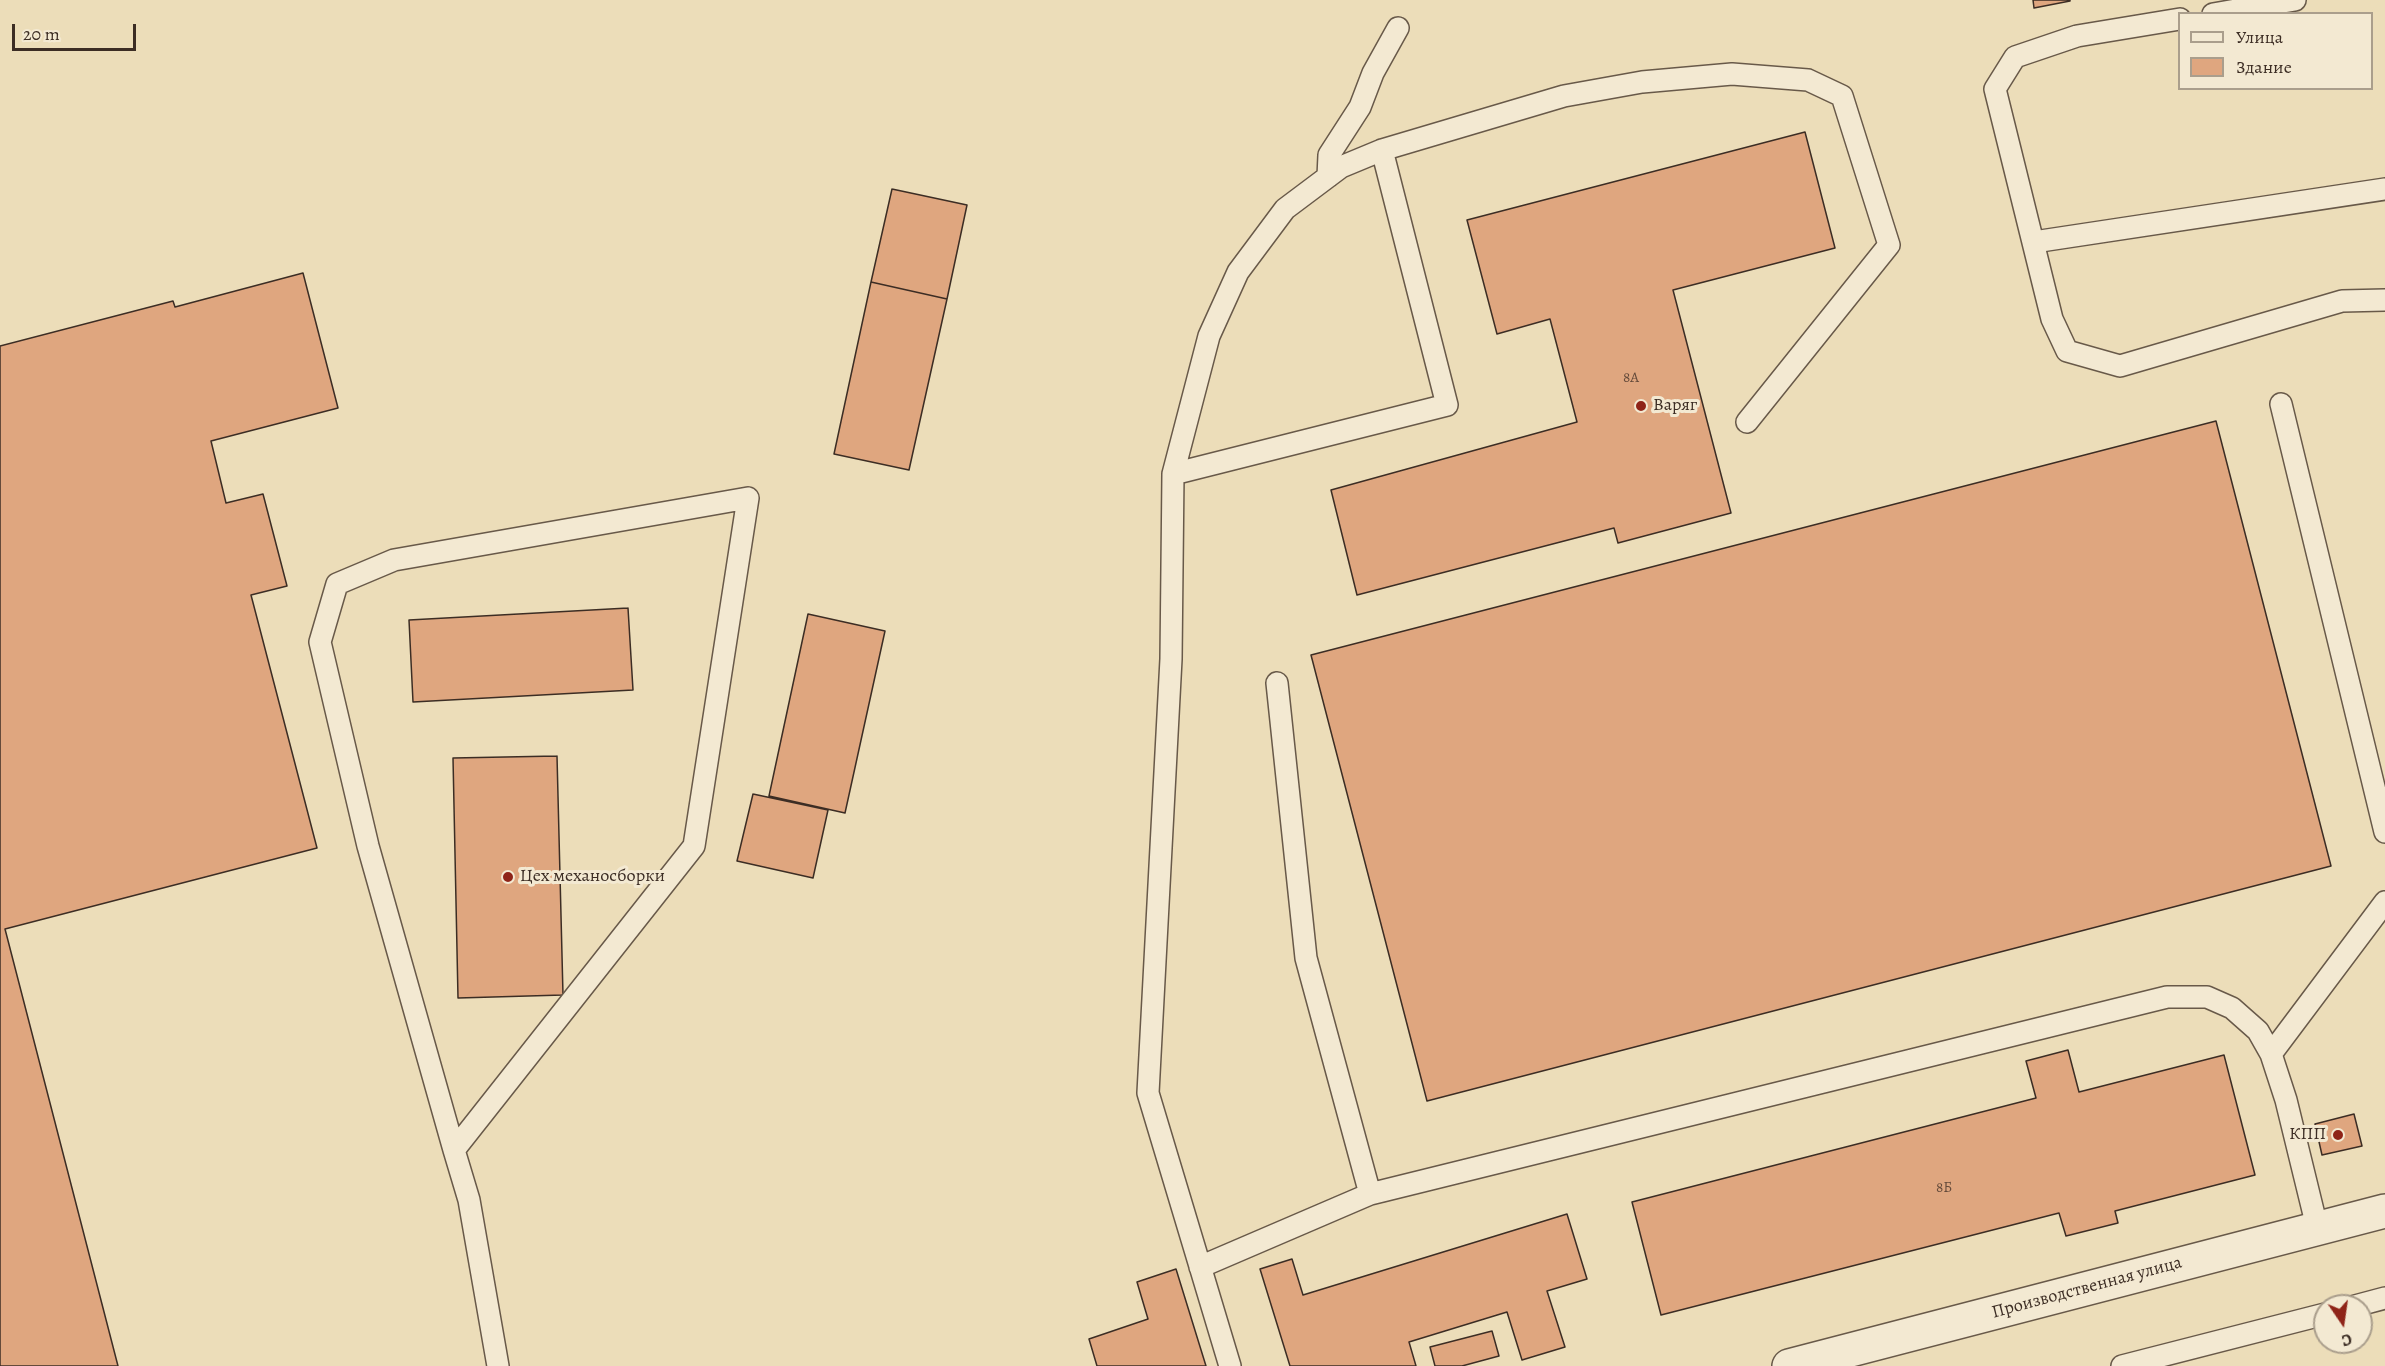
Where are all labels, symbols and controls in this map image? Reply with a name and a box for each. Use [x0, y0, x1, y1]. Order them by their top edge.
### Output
scale bar [15, 12, 140, 50]
legend [2178, 12, 2373, 90]
text: 20 m [23, 22, 60, 46]
text: Улица [2236, 25, 2283, 49]
text: Здание [2236, 55, 2292, 79]
house number: 8А [1623, 369, 1639, 387]
place label: Варяг [1653, 395, 1697, 417]
marker: Варяг [1634, 399, 1648, 413]
place label: Цех механосборки [520, 866, 665, 888]
marker: Цех механосборки [501, 870, 515, 884]
place label: КПП [2289, 1124, 2326, 1146]
marker: КПП [2331, 1128, 2345, 1142]
house number: 8Б [1936, 1179, 1952, 1197]
street label: Производственная улица [1989, 1252, 2185, 1324]
north arrow [2313, 1294, 2373, 1354]
text: С [2339, 1328, 2354, 1351]

